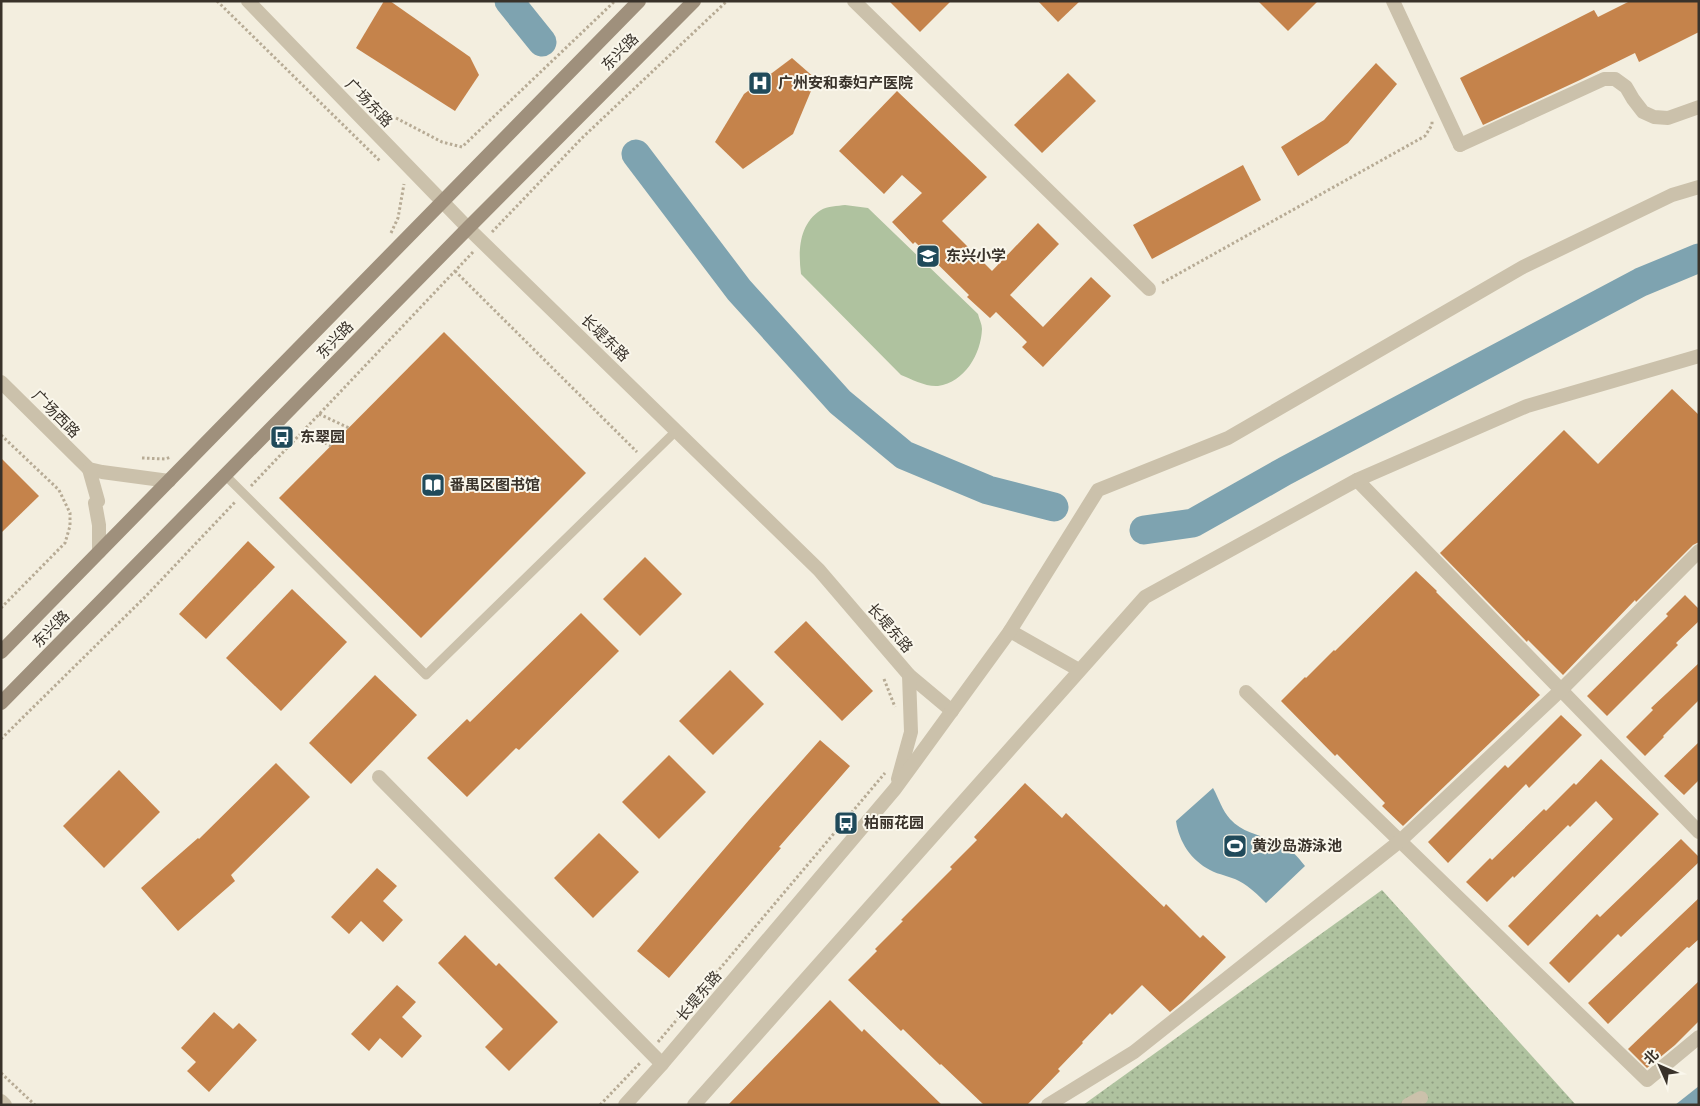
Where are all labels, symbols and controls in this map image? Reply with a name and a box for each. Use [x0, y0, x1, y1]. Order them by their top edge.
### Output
street label: 东兴路 [598, 30, 642, 74]
hospital icon: 广州安和泰妇产医院 [747, 70, 773, 96]
place label: 广州安和泰妇产医院 [778, 74, 913, 92]
street label: 广场东路 [342, 75, 396, 131]
school or university icon: 东兴小学 [915, 243, 941, 269]
place label: 东兴小学 [946, 247, 1006, 265]
street label: 长堤东路 [577, 311, 633, 365]
street label: 东兴路 [313, 318, 357, 362]
street label: 广场西路 [28, 386, 84, 442]
bus stop icon: 东翠园 [269, 424, 295, 450]
place label: 东翠园 [300, 428, 345, 446]
library icon: 番禺区图书馆 [420, 472, 446, 498]
place label: 番禺区图书馆 [450, 476, 540, 494]
street label: 长堤东路 [864, 599, 916, 657]
street label: 东兴路 [29, 607, 73, 651]
bus stop icon: 柏丽花园 [833, 810, 859, 836]
place label: 柏丽花园 [864, 814, 924, 832]
sports icon: 黄沙岛游泳池 [1222, 833, 1248, 859]
place label: 黄沙岛游泳池 [1252, 837, 1342, 855]
street label: 长堤东路 [673, 967, 725, 1025]
north arrow [1635, 1041, 1685, 1091]
text: 北 [1640, 1046, 1661, 1067]

